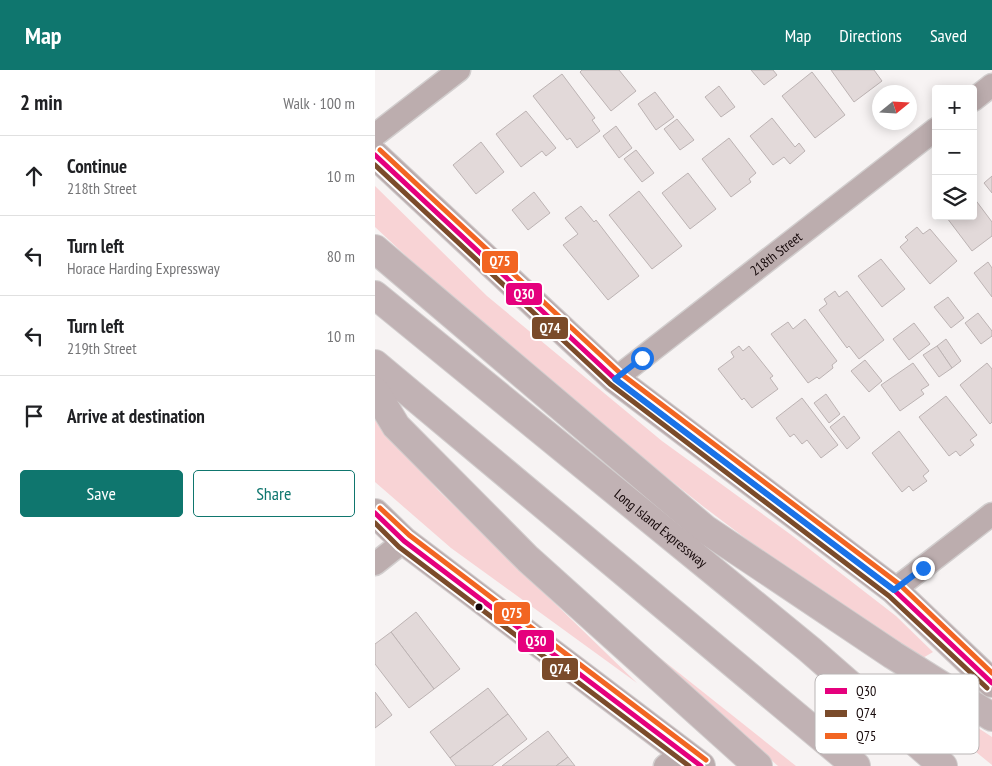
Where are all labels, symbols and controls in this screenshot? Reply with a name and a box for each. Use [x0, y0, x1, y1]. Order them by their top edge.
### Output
text: Map [25, 20, 62, 51]
text: Map [785, 24, 811, 47]
text: Directions [839, 24, 902, 47]
text: Saved [930, 24, 967, 47]
north arrow [872, 85, 917, 130]
map controls [932, 85, 977, 220]
button: + [932, 85, 977, 130]
text: 2 min [20, 89, 62, 116]
text: Walk · 100 m [283, 93, 355, 113]
button: − [932, 130, 977, 175]
text: Continue [67, 154, 127, 178]
icon: ahead [20, 162, 48, 190]
text: 10 m [327, 166, 355, 186]
button: layers [932, 175, 977, 220]
text: 218th Street [67, 178, 137, 198]
street label: 218th Street [746, 228, 806, 279]
text: Turn left [67, 234, 124, 258]
icon: left [20, 242, 48, 270]
text: 80 m [327, 246, 355, 266]
line badge: Q75 [481, 250, 519, 274]
text: Q75 [489, 252, 511, 270]
text: Horace Harding Expressway [67, 258, 220, 278]
line badge: Q30 [505, 282, 543, 306]
text: Q30 [513, 285, 535, 303]
text: Turn left [67, 314, 124, 338]
line badge: Q74 [531, 316, 569, 340]
text: Q74 [539, 319, 561, 337]
icon: left [20, 322, 48, 350]
text: 10 m [327, 326, 355, 346]
text: 219th Street [67, 338, 137, 358]
route start [631, 347, 654, 370]
icon: arrive [20, 402, 48, 430]
text: Arrive at destination [67, 404, 205, 428]
button: Save [20, 470, 183, 517]
button: Share [193, 470, 355, 517]
street label: Long Island Expressway [611, 485, 712, 572]
route end [912, 557, 935, 580]
line badge: Q75 [493, 601, 531, 625]
unlabelled marker [474, 602, 484, 612]
text: Q75 [501, 604, 523, 622]
line badge: Q30 [517, 629, 555, 653]
text: Q30 [525, 632, 547, 650]
line badge: Q74 [541, 657, 579, 681]
text: Q74 [549, 660, 571, 678]
legend [815, 674, 979, 754]
text: Q30 [856, 682, 876, 700]
text: Q74 [856, 704, 877, 722]
text: Q75 [856, 727, 876, 745]

